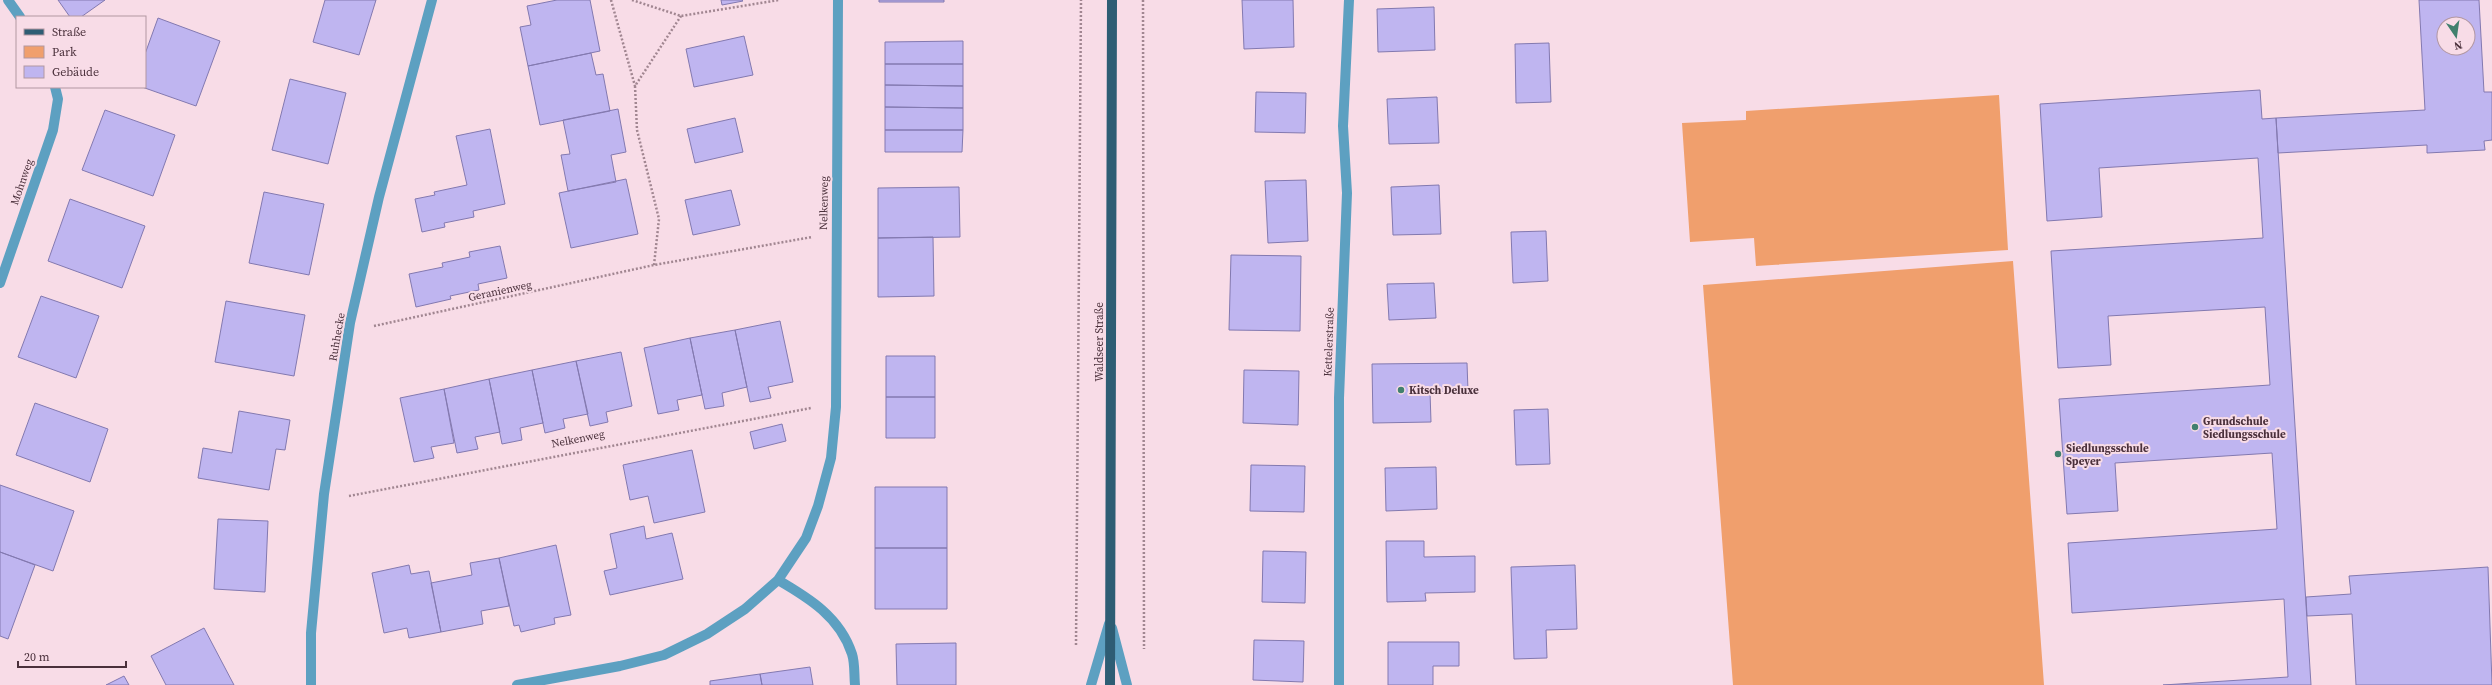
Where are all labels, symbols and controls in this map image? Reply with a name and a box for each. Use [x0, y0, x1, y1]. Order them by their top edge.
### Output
legend [16, 16, 146, 88]
north arrow [2436, 16, 2476, 56]
text: Straße [52, 24, 86, 40]
text: N [2453, 37, 2464, 53]
text: Park [52, 44, 77, 60]
text: Gebäude [52, 64, 99, 80]
street label: Mohnweg [7, 157, 37, 207]
street label: Nelkenweg [816, 176, 832, 230]
street label: Geranienweg [467, 277, 533, 305]
street label: Waldseer Straße [1092, 302, 1107, 382]
street label: Kettelerstraße [1320, 307, 1338, 377]
street label: Ruhhecke [325, 311, 349, 362]
place label: Kitsch Deluxe [1409, 383, 1479, 398]
marker: Kitsch Deluxe [1396, 385, 1406, 395]
place label: Grundschule Siedlungsschule [2203, 414, 2286, 442]
marker: Grundschule Siedlungsschule [2190, 422, 2200, 432]
street label: Nelkenweg [550, 426, 606, 452]
place label: Siedlungsschule Speyer [2066, 441, 2149, 469]
marker: Siedlungsschule Speyer [2053, 449, 2063, 459]
scale bar [18, 643, 126, 669]
text: 20 m [24, 649, 50, 665]

